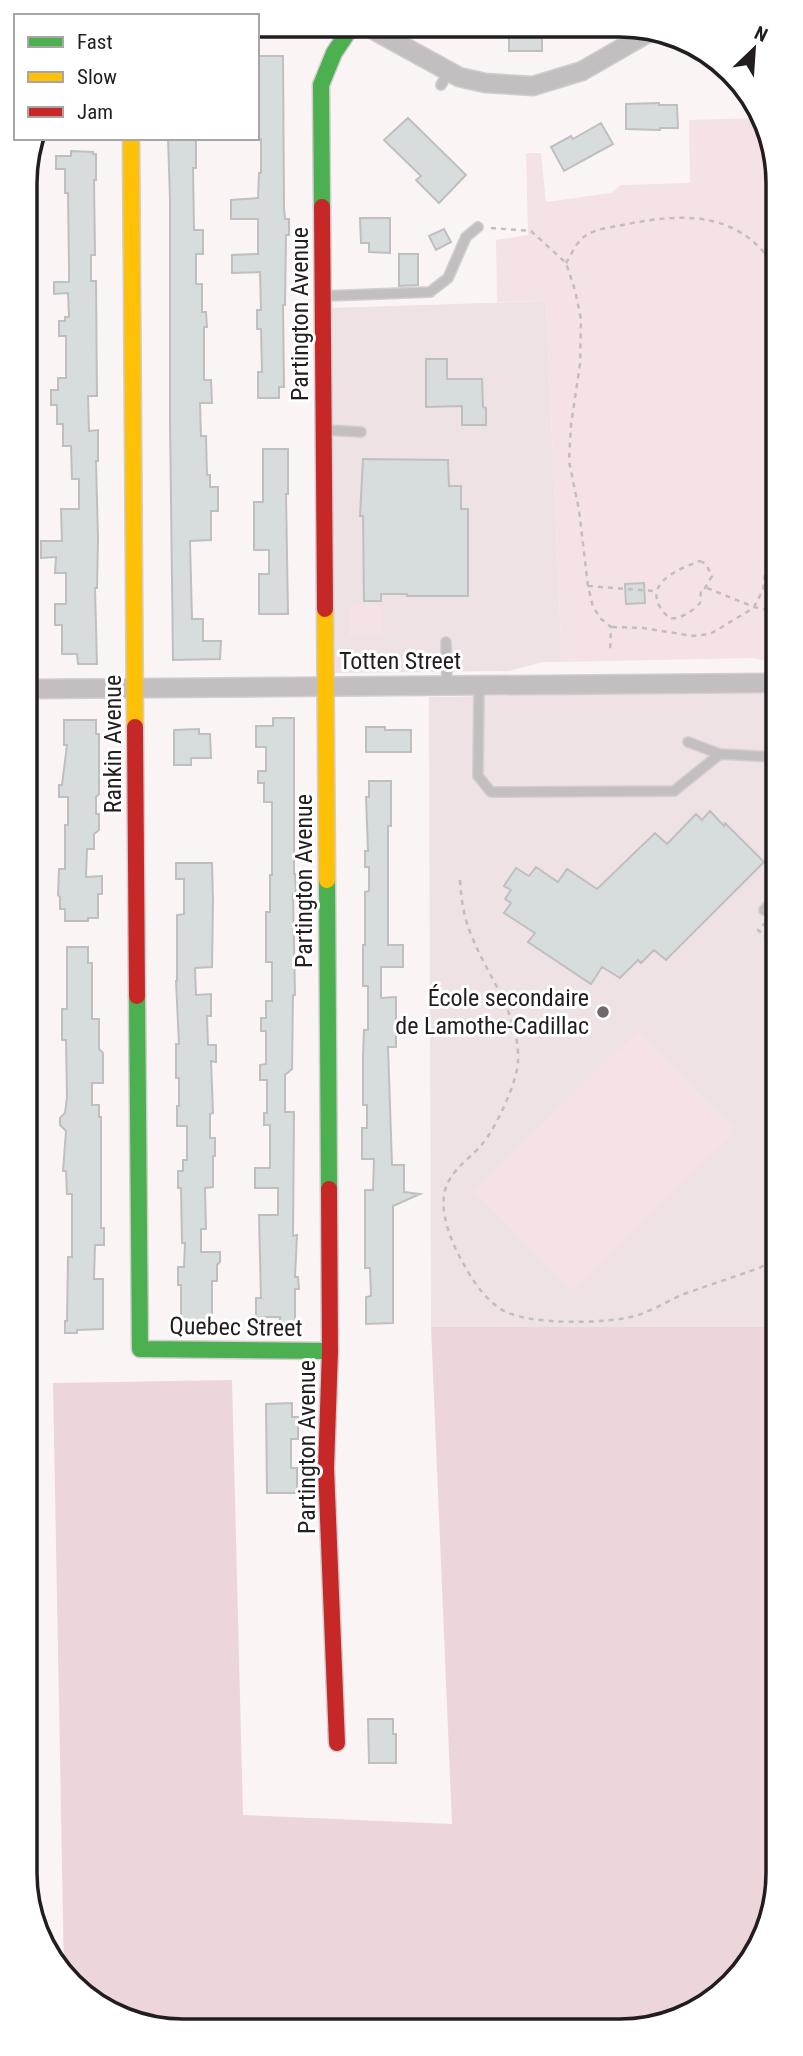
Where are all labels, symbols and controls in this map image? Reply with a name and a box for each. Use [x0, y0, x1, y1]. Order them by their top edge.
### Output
legend [14, 14, 259, 140]
north arrow [719, 14, 789, 84]
text: N [751, 21, 771, 47]
text: Fast [77, 30, 113, 54]
text: Slow [77, 65, 117, 89]
text: Jam [77, 100, 113, 124]
street label: Partington Avenue [286, 227, 314, 401]
street label: Totten Street [339, 647, 461, 675]
street label: Rankin Avenue [99, 675, 127, 813]
street label: Partington Avenue [290, 794, 318, 968]
place label: École secondaire de Lamothe-Cadillac [395, 984, 589, 1040]
marker: École secondaire de Lamothe-Cadillac [595, 1004, 611, 1020]
street label: Quebec Street [169, 1312, 303, 1342]
street label: Partington Avenue [293, 1360, 321, 1534]

